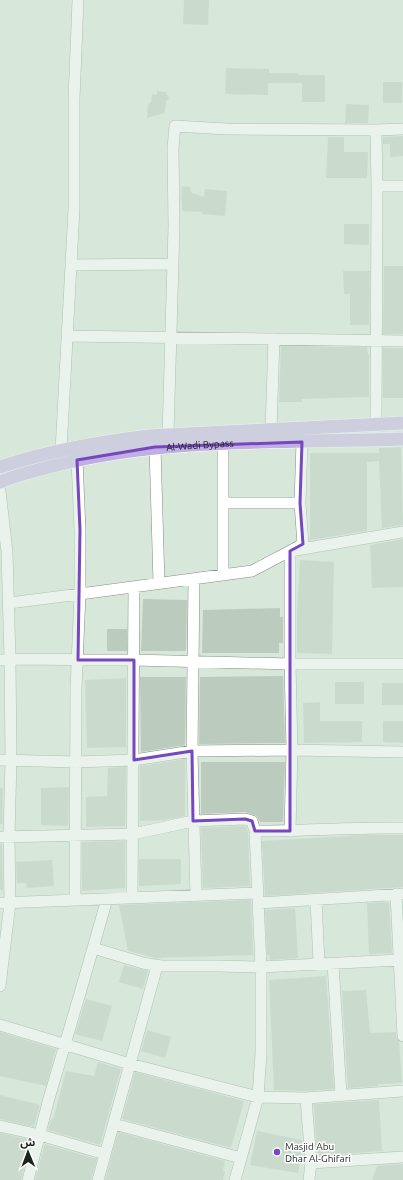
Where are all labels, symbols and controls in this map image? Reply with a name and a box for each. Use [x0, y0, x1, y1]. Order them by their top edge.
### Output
street label: Al-Wadi Bypass [166, 437, 234, 453]
north arrow [8, 1132, 48, 1172]
text: ش [20, 1136, 35, 1149]
place label: Masjid Abu Dhar Al-Ghifari [285, 1141, 351, 1164]
marker: Masjid Abu Dhar Al-Ghifari [272, 1147, 282, 1157]

